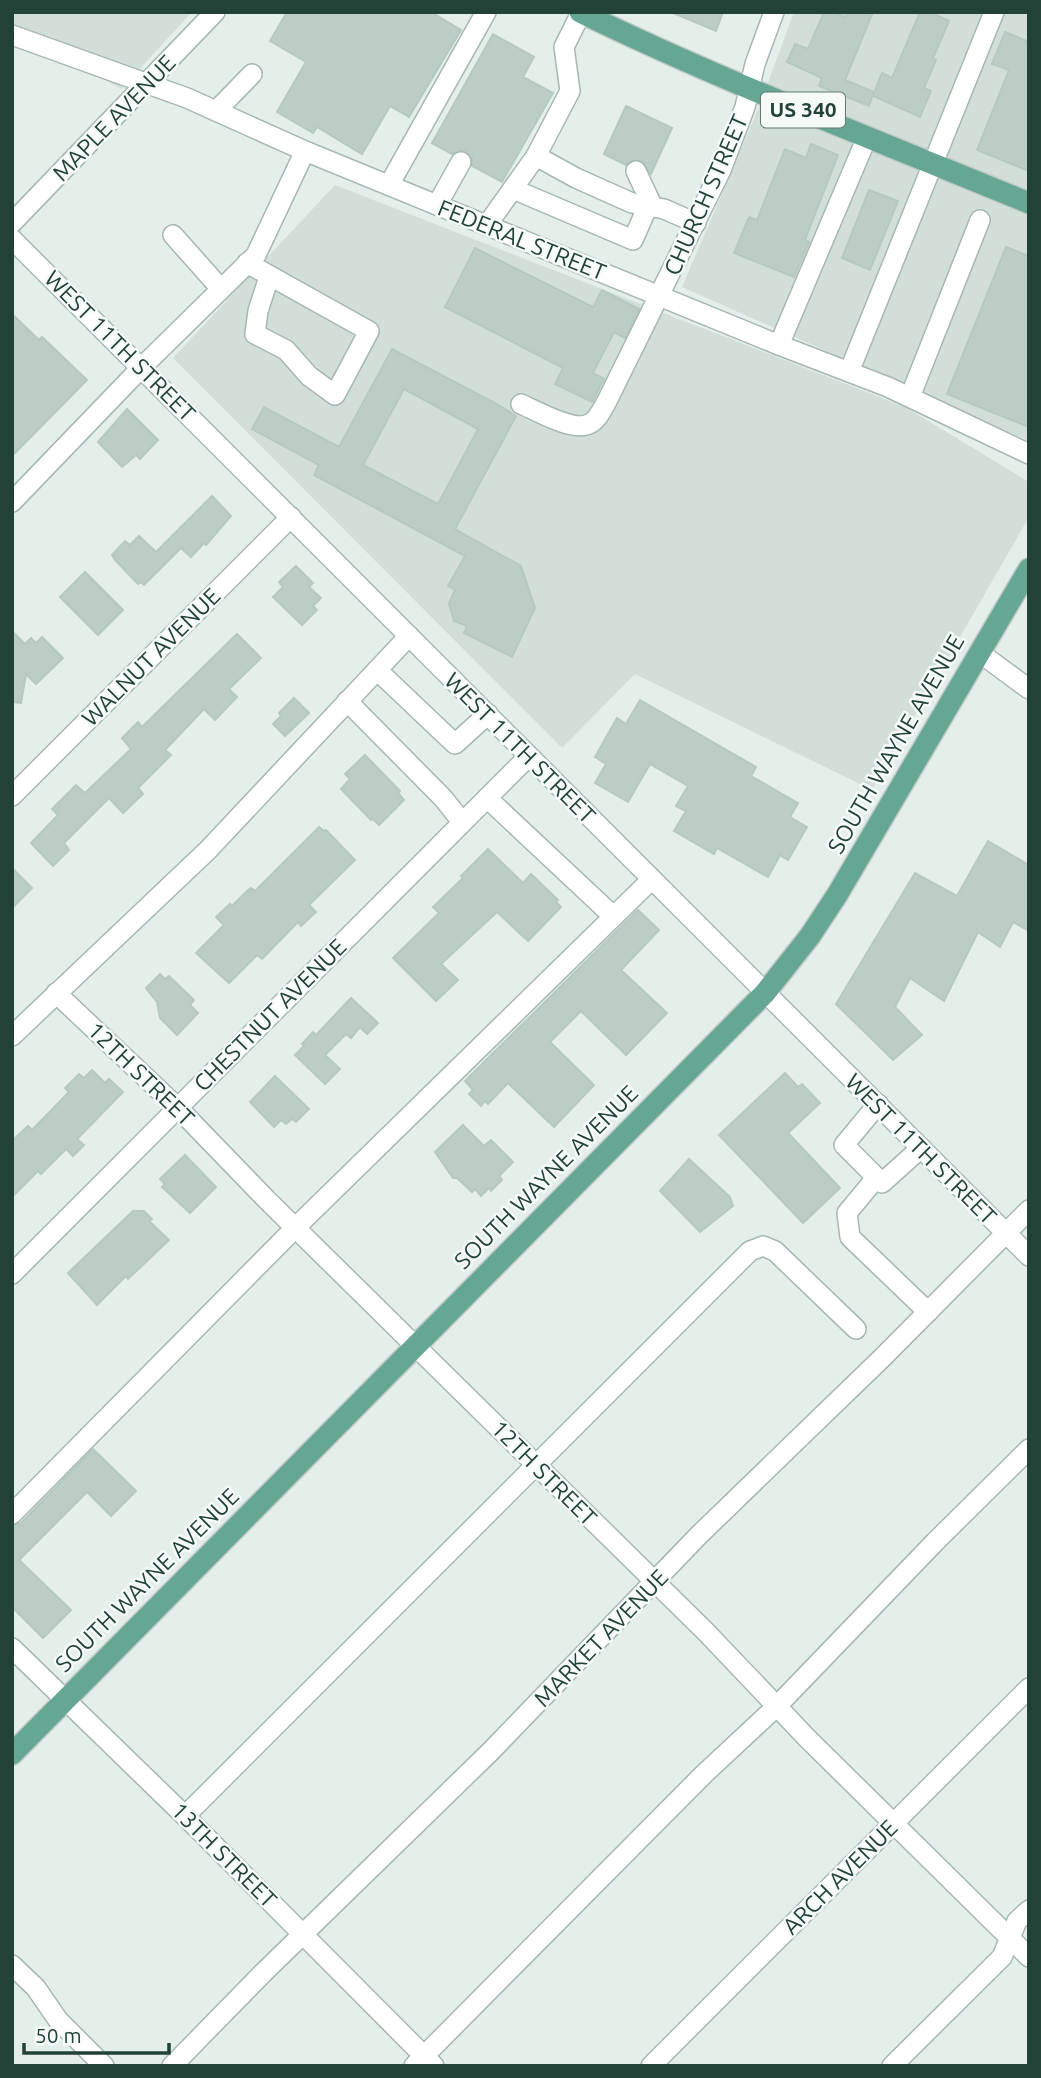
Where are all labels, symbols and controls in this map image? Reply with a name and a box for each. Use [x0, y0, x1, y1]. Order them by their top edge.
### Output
street label: MAPLE AVENUE [47, 50, 180, 186]
road number: US 340 [761, 92, 845, 128]
street label: CHURCH STREET [659, 110, 752, 279]
street label: FEDERAL STREET [435, 194, 610, 285]
street label: WEST 11TH STREET [40, 265, 201, 426]
street label: WALNUT AVENUE [77, 583, 225, 731]
street label: SOUTH WAYNE AVENUE [823, 630, 968, 857]
street label: WEST 11TH STREET [440, 667, 601, 828]
street label: CHESTNUT AVENUE [189, 934, 351, 1096]
street label: 12TH STREET [83, 1017, 200, 1131]
street label: WEST 11TH STREET [841, 1068, 1002, 1229]
street label: SOUTH WAYNE AVENUE [449, 1080, 642, 1273]
street label: 12TH STREET [487, 1415, 602, 1530]
street label: SOUTH WAYNE AVENUE [50, 1483, 243, 1676]
street label: MARKET AVENUE [529, 1564, 672, 1711]
street label: 13TH STREET [167, 1797, 282, 1912]
street label: ARCH AVENUE [777, 1814, 902, 1939]
scale bar [24, 2011, 170, 2056]
text: 50 m [35, 2023, 82, 2047]

